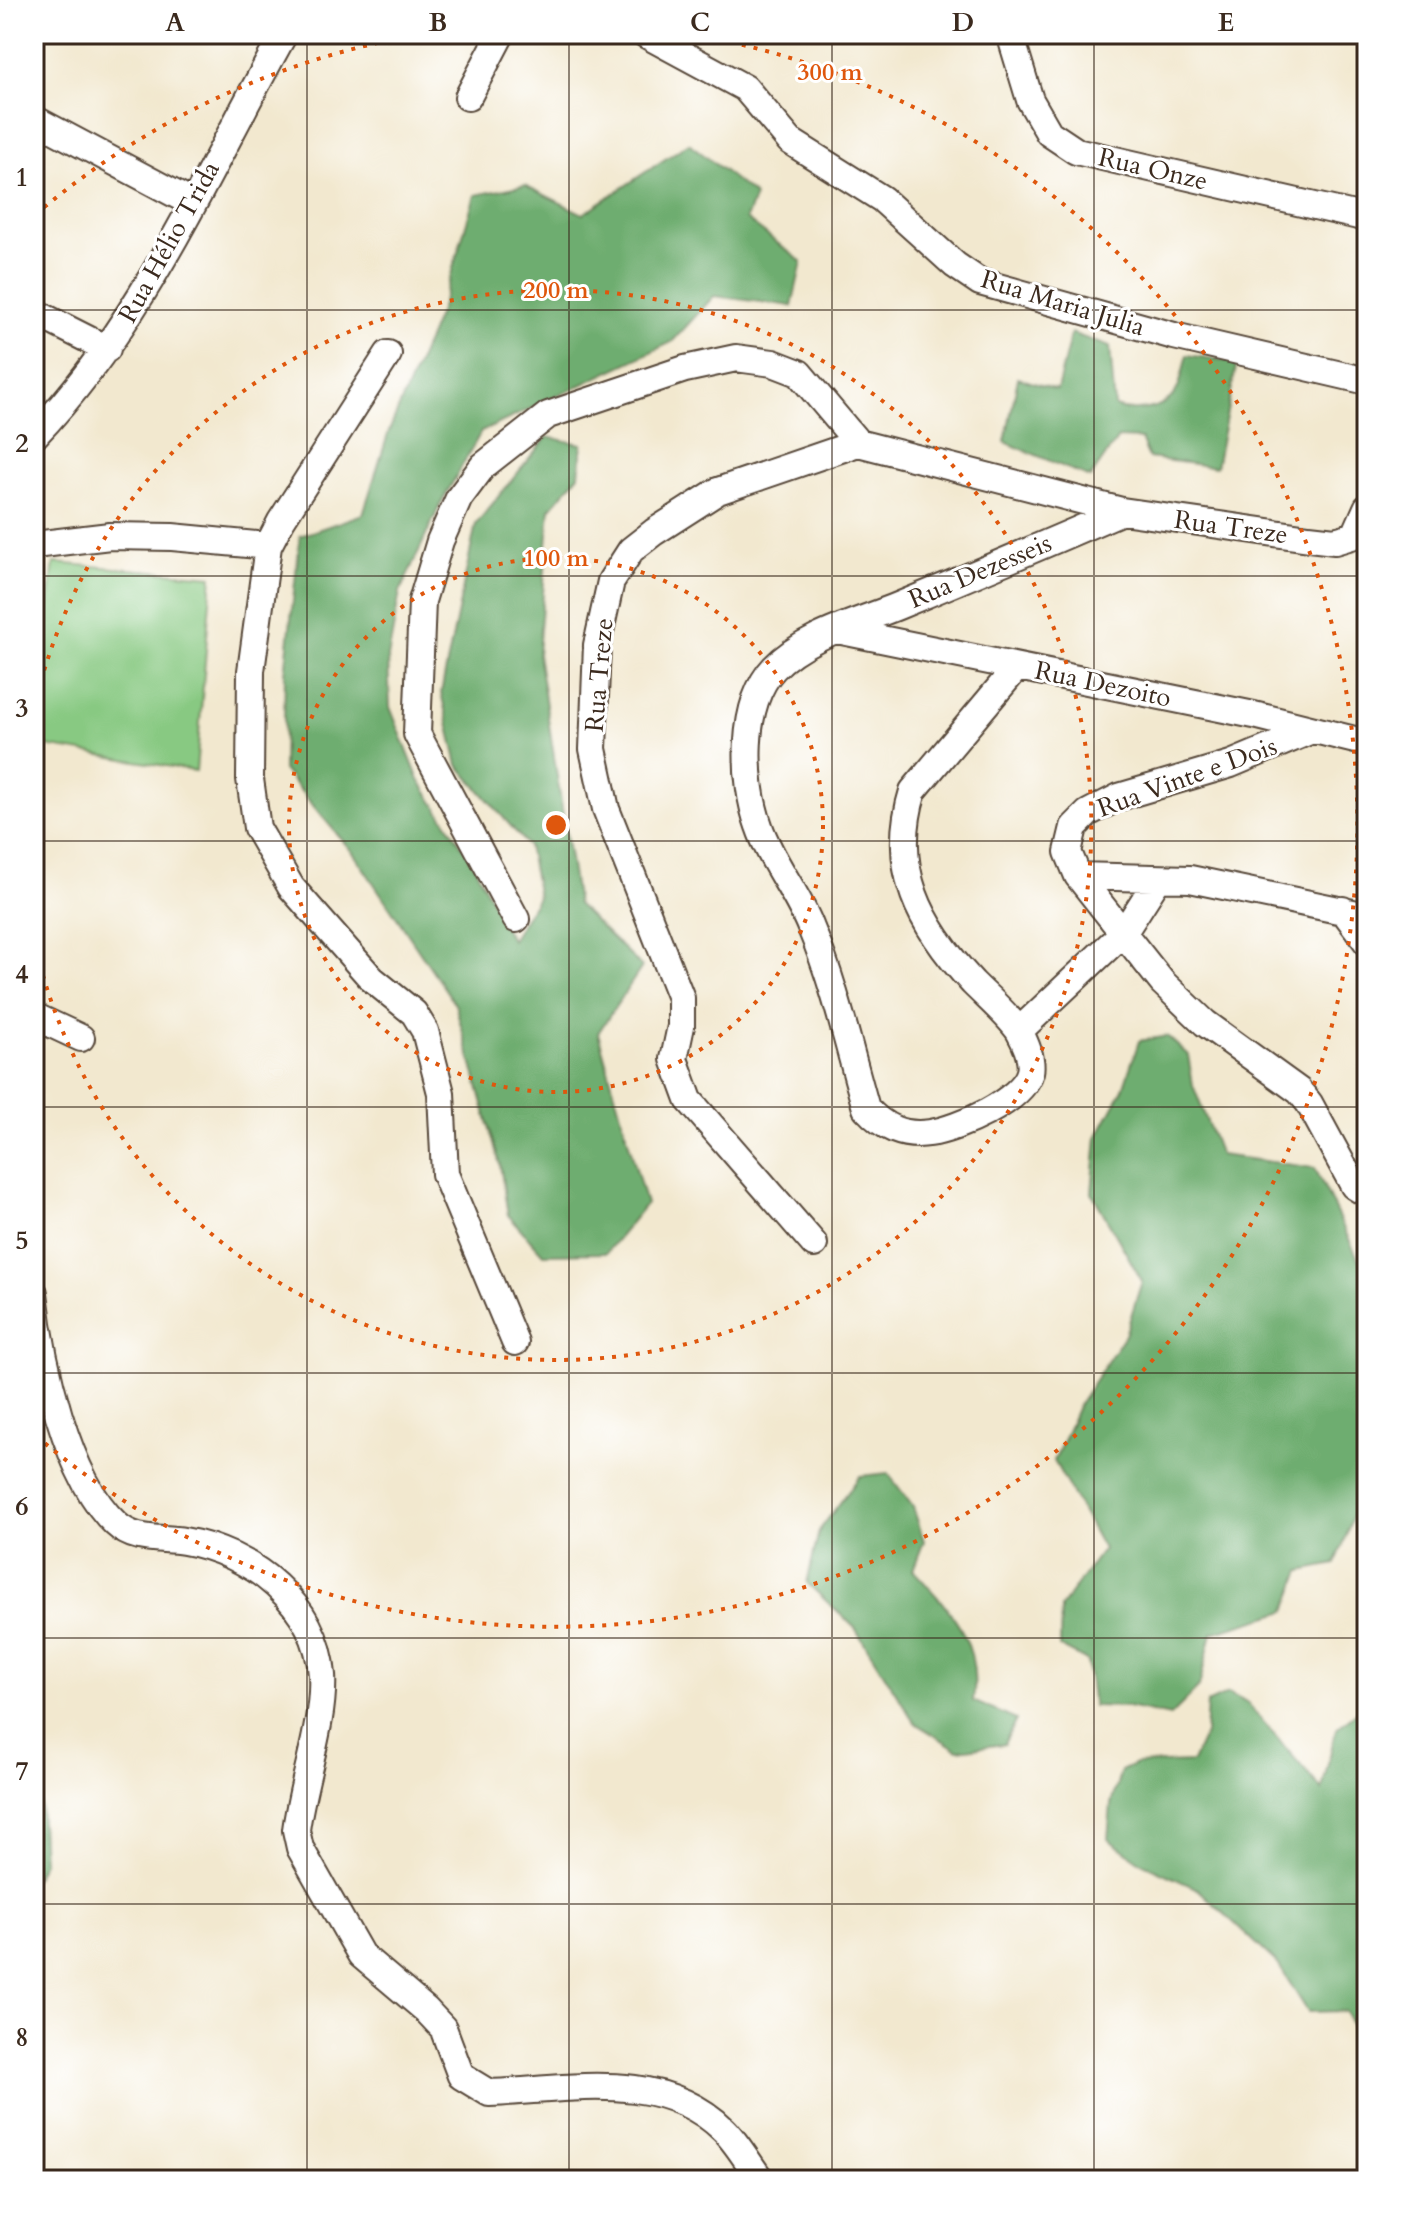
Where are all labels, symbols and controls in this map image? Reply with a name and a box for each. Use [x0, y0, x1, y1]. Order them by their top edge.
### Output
text: A [165, 5, 185, 40]
text: B [429, 5, 447, 40]
text: C [690, 5, 710, 40]
text: D [952, 5, 974, 40]
text: E [1218, 5, 1234, 40]
text: 300 m [797, 56, 864, 89]
street label: Rua Onze [1095, 139, 1211, 199]
street label: Rua Hélio Trida [110, 155, 228, 329]
text: 1 [15, 160, 29, 195]
street label: Rua Maria Julia [977, 261, 1149, 345]
text: 200 m [523, 274, 590, 307]
text: 2 [15, 426, 29, 461]
street label: Rua Treze [1172, 502, 1290, 552]
street label: Rua Dezesseis [903, 525, 1057, 617]
text: 100 m [523, 542, 590, 575]
street label: Rua Treze [577, 617, 621, 733]
street label: Rua Dezoito [1032, 652, 1174, 716]
text: 3 [15, 691, 29, 726]
street label: Rua Vinte e Dois [1092, 728, 1282, 826]
centre of rings [542, 811, 570, 839]
text: 4 [15, 957, 29, 992]
text: 5 [15, 1223, 29, 1258]
text: 6 [15, 1489, 29, 1524]
text: 7 [15, 1754, 29, 1789]
text: 8 [15, 2020, 29, 2055]

